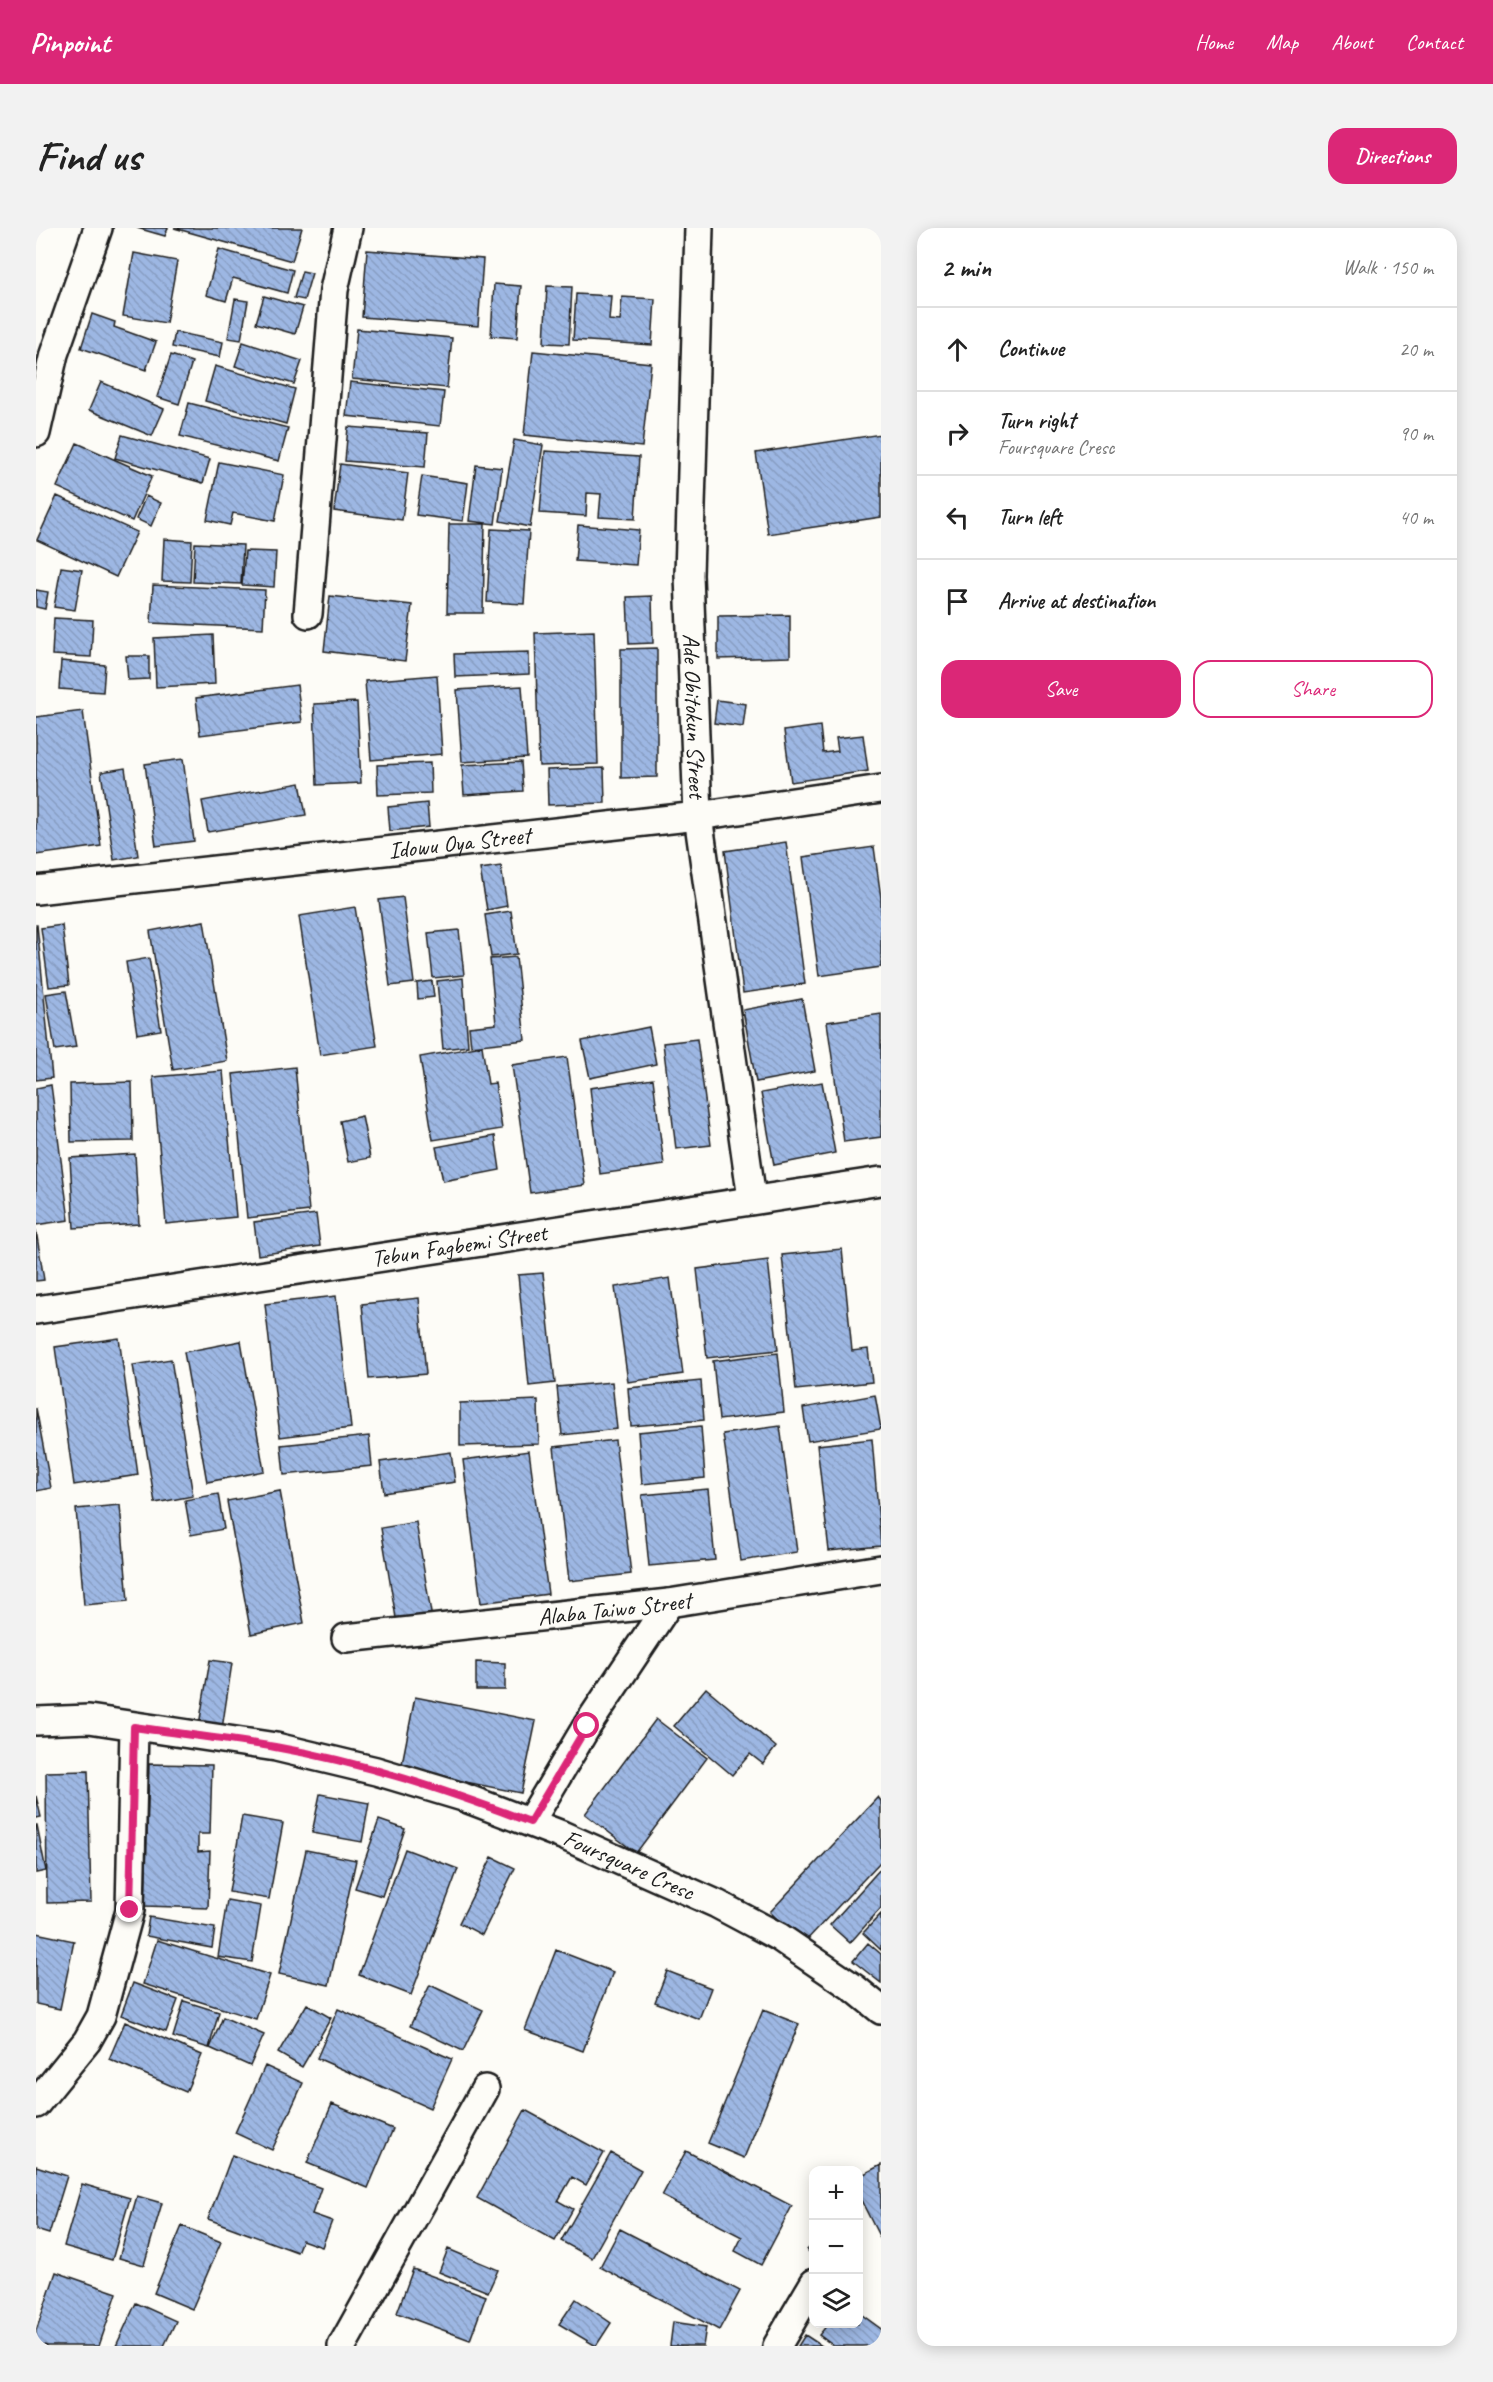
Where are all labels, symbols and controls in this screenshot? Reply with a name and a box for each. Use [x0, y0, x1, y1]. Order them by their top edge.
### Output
text: Pinpoint [30, 25, 110, 60]
text: Home [1195, 29, 1233, 55]
text: Map [1266, 29, 1298, 55]
text: About [1331, 29, 1373, 55]
text: Contact [1406, 29, 1463, 55]
button: Directions [1328, 128, 1457, 184]
text: Find us [36, 130, 141, 183]
text: 2 min [941, 251, 991, 284]
text: Walk · 150 m [1343, 255, 1433, 280]
icon: ahead [941, 333, 974, 366]
text: Continue [998, 335, 1064, 363]
text: 20 m [1399, 337, 1433, 362]
text: Turn right [998, 407, 1075, 435]
icon: right [941, 417, 974, 450]
text: 90 m [1399, 421, 1433, 446]
text: Foursquare Cresc [998, 435, 1114, 460]
icon: left [941, 501, 974, 534]
text: Turn left [998, 503, 1062, 531]
text: 40 m [1399, 505, 1433, 530]
icon: arrive [941, 585, 974, 618]
text: Arrive at destination [998, 587, 1155, 615]
street label: Ade Obitokun Street [676, 633, 712, 801]
button: Save [941, 660, 1181, 718]
button: Share [1193, 660, 1433, 718]
street label: Idowu Oya Street [387, 820, 535, 865]
street label: Tebun Fagbemi Street [370, 1217, 551, 1274]
street label: Alaba Taiwo Street [536, 1584, 696, 1632]
route start [573, 1712, 599, 1738]
street label: Foursquare Cresc [559, 1823, 700, 1908]
route end [116, 1896, 142, 1922]
map controls [809, 2166, 863, 2328]
button: + [809, 2166, 863, 2220]
button: − [809, 2220, 863, 2274]
button: layers [809, 2274, 863, 2328]

